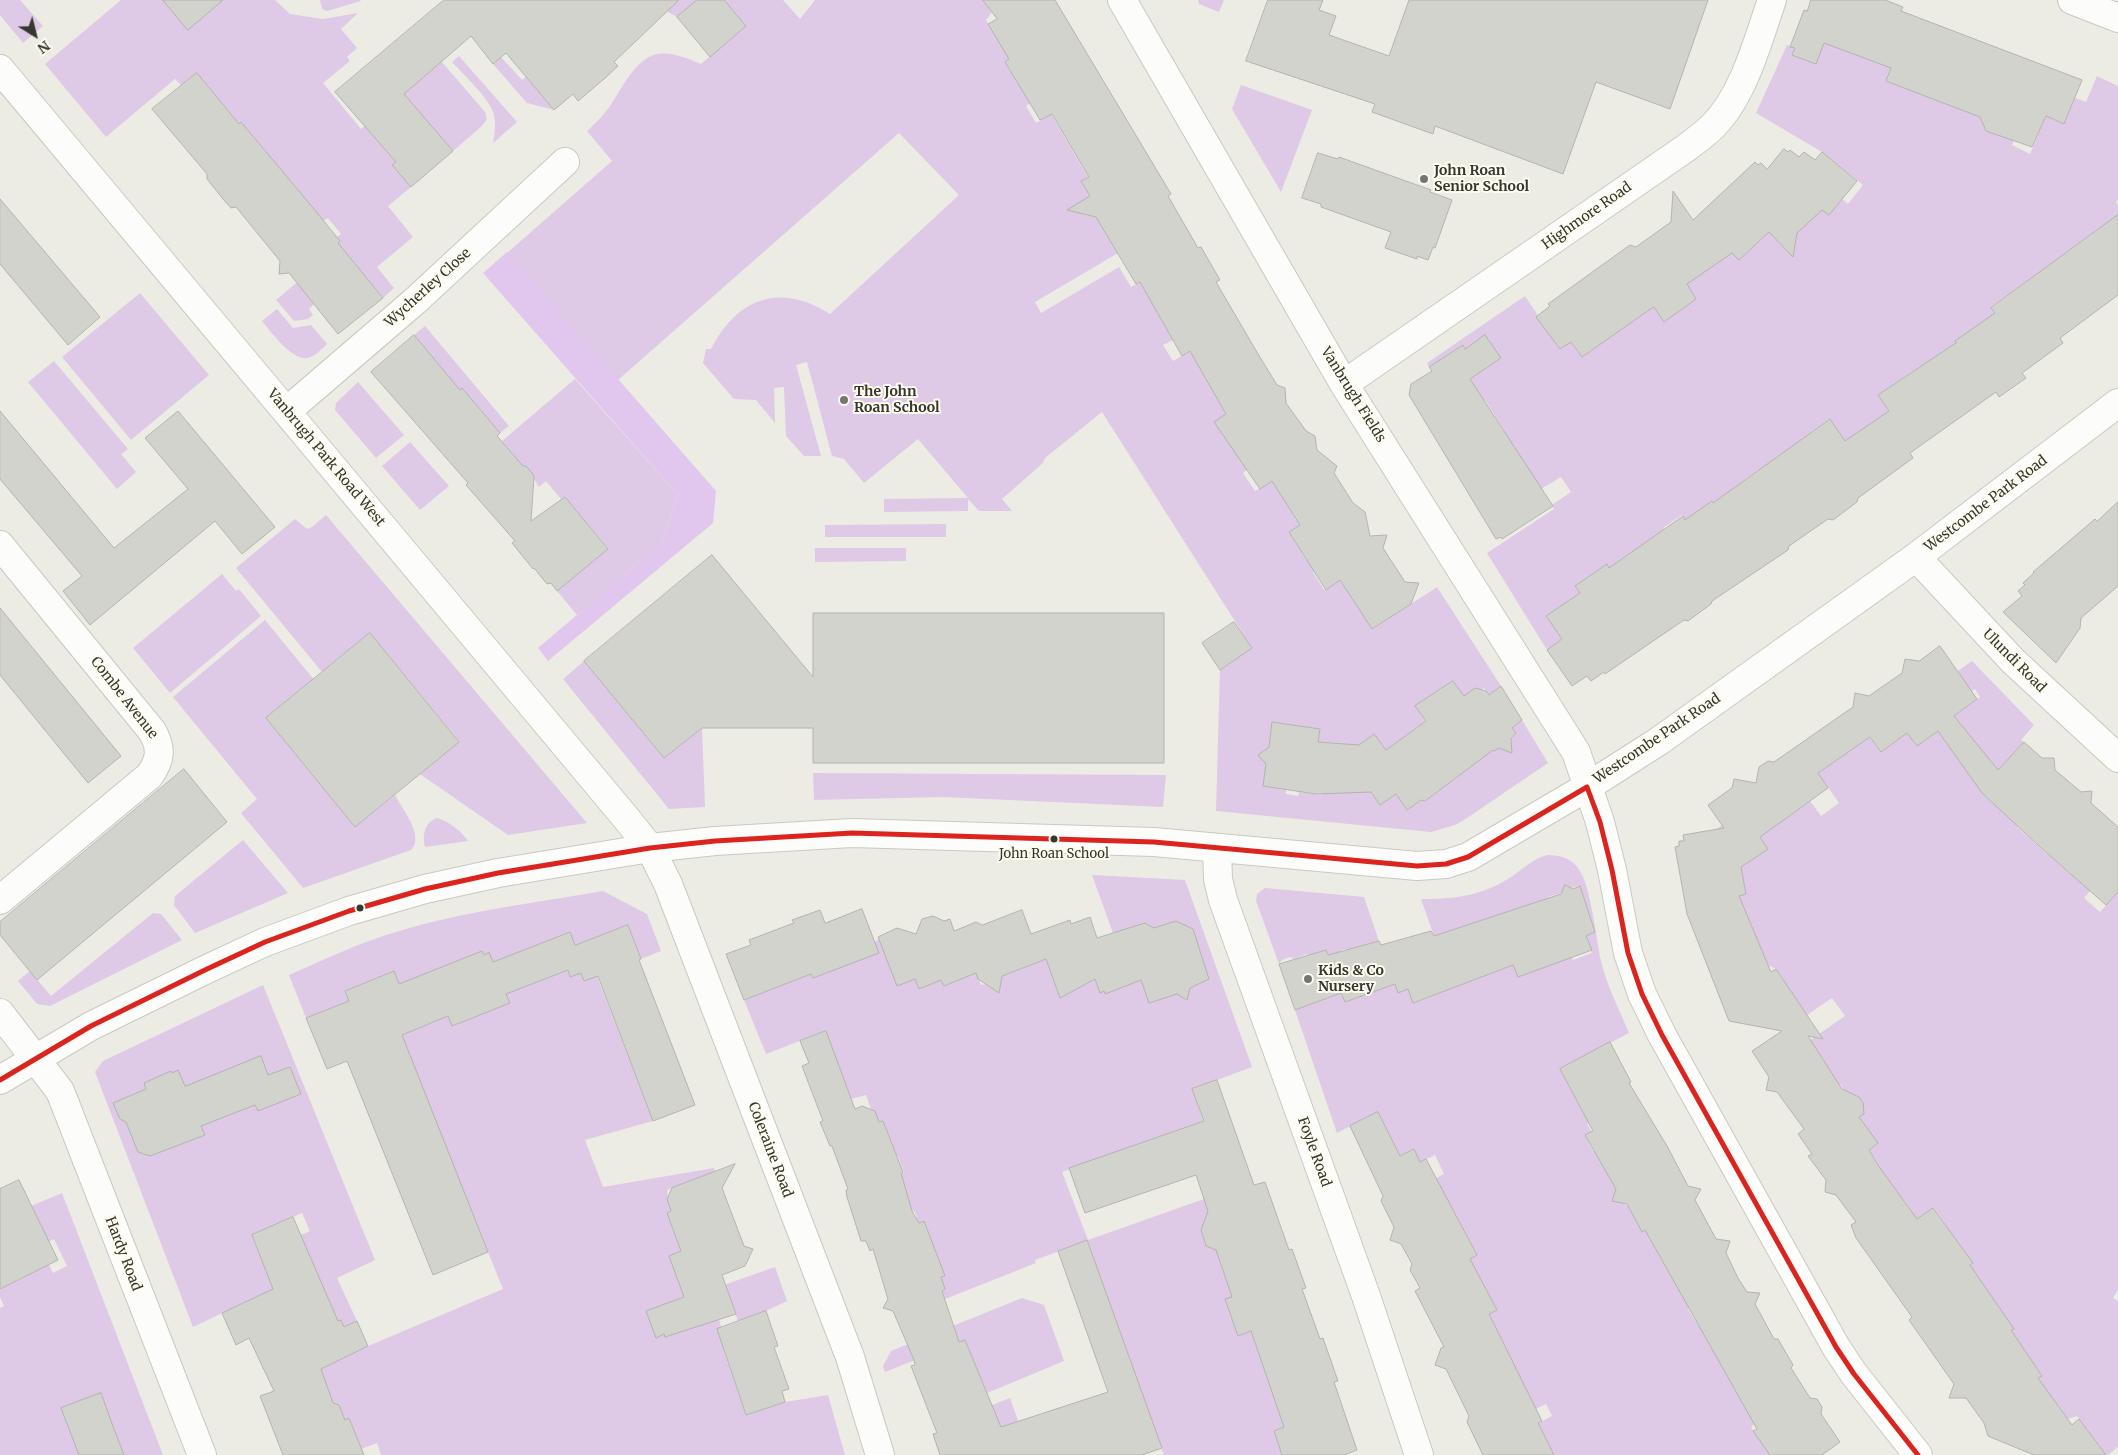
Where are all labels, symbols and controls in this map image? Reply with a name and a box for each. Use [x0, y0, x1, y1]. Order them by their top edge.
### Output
north arrow [10, 10, 60, 60]
text: N [34, 37, 54, 58]
place label: John Roan Senior School [1434, 163, 1529, 196]
marker: John Roan Senior School [1418, 173, 1430, 185]
street label: Highmore Road [1539, 179, 1635, 253]
street label: Wycherley Close [381, 245, 475, 331]
street label: Vanbrugh Fields [1317, 344, 1389, 446]
place label: The John Roan School [854, 384, 940, 417]
street label: Vanbrugh Park Road West [264, 386, 388, 530]
marker: The John Roan School [838, 394, 850, 406]
street label: Westcombe Park Road [1921, 452, 2051, 556]
street label: Ulundi Road [1979, 626, 2049, 696]
street label: Combe Avenue [87, 654, 161, 742]
street label: Westcombe Park Road [1590, 690, 1724, 788]
marker: John Roan School [1049, 834, 1059, 844]
place label: John Roan School [999, 846, 1109, 862]
unlabelled marker [355, 903, 365, 913]
place label: Kids & Co Nursery [1318, 963, 1384, 996]
marker: Kids & Co Nursery [1302, 973, 1314, 985]
street label: Coleraine Road [744, 1100, 796, 1200]
street label: Foyle Road [1294, 1115, 1334, 1189]
street label: Hardy Road [101, 1214, 145, 1294]

